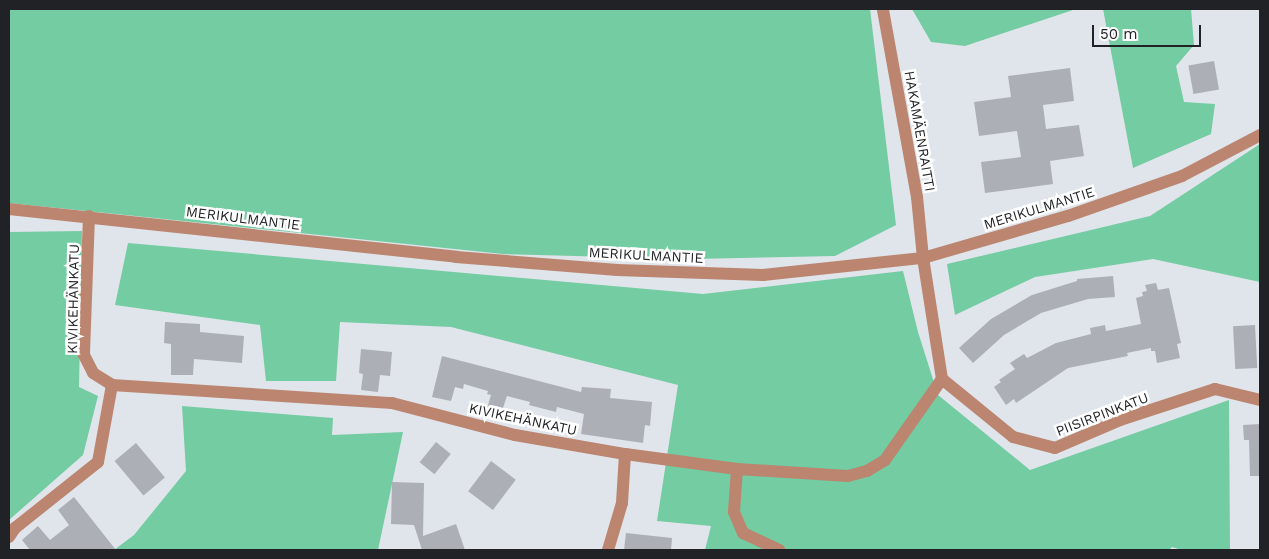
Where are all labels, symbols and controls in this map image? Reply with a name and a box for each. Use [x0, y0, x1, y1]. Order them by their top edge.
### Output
scale bar [1094, 15, 1203, 47]
text: 50 m [1100, 25, 1137, 43]
street label: HAKAMÄENRAITTI [901, 69, 939, 193]
street label: MERIKULMANTIE [982, 183, 1096, 233]
street label: MERIKULMANTIE [185, 203, 301, 233]
street label: KIVIKEHÄNKATU [64, 244, 82, 354]
street label: MERIKULMANTIE [588, 244, 704, 266]
street label: PIISIRPINKATU [1053, 389, 1151, 439]
street label: KIVIKEHÄNKATU [467, 399, 579, 439]

